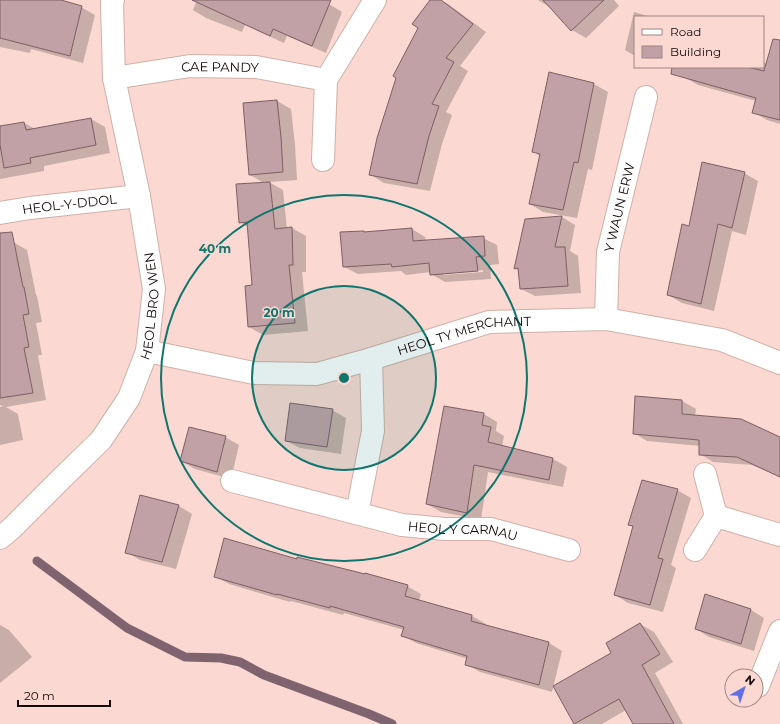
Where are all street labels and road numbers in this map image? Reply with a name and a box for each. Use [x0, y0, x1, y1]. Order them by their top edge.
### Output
street label: CAE PANDY [180, 58, 260, 75]
street label: Y WAUN ERW [600, 161, 638, 254]
street label: HEOL-Y-DDOL [21, 190, 118, 217]
street label: HEOL BRO WEN [136, 251, 162, 362]
street label: HEOL TY MERCHANT [395, 313, 532, 358]
street label: HEOL Y CARNAU [407, 518, 520, 544]

